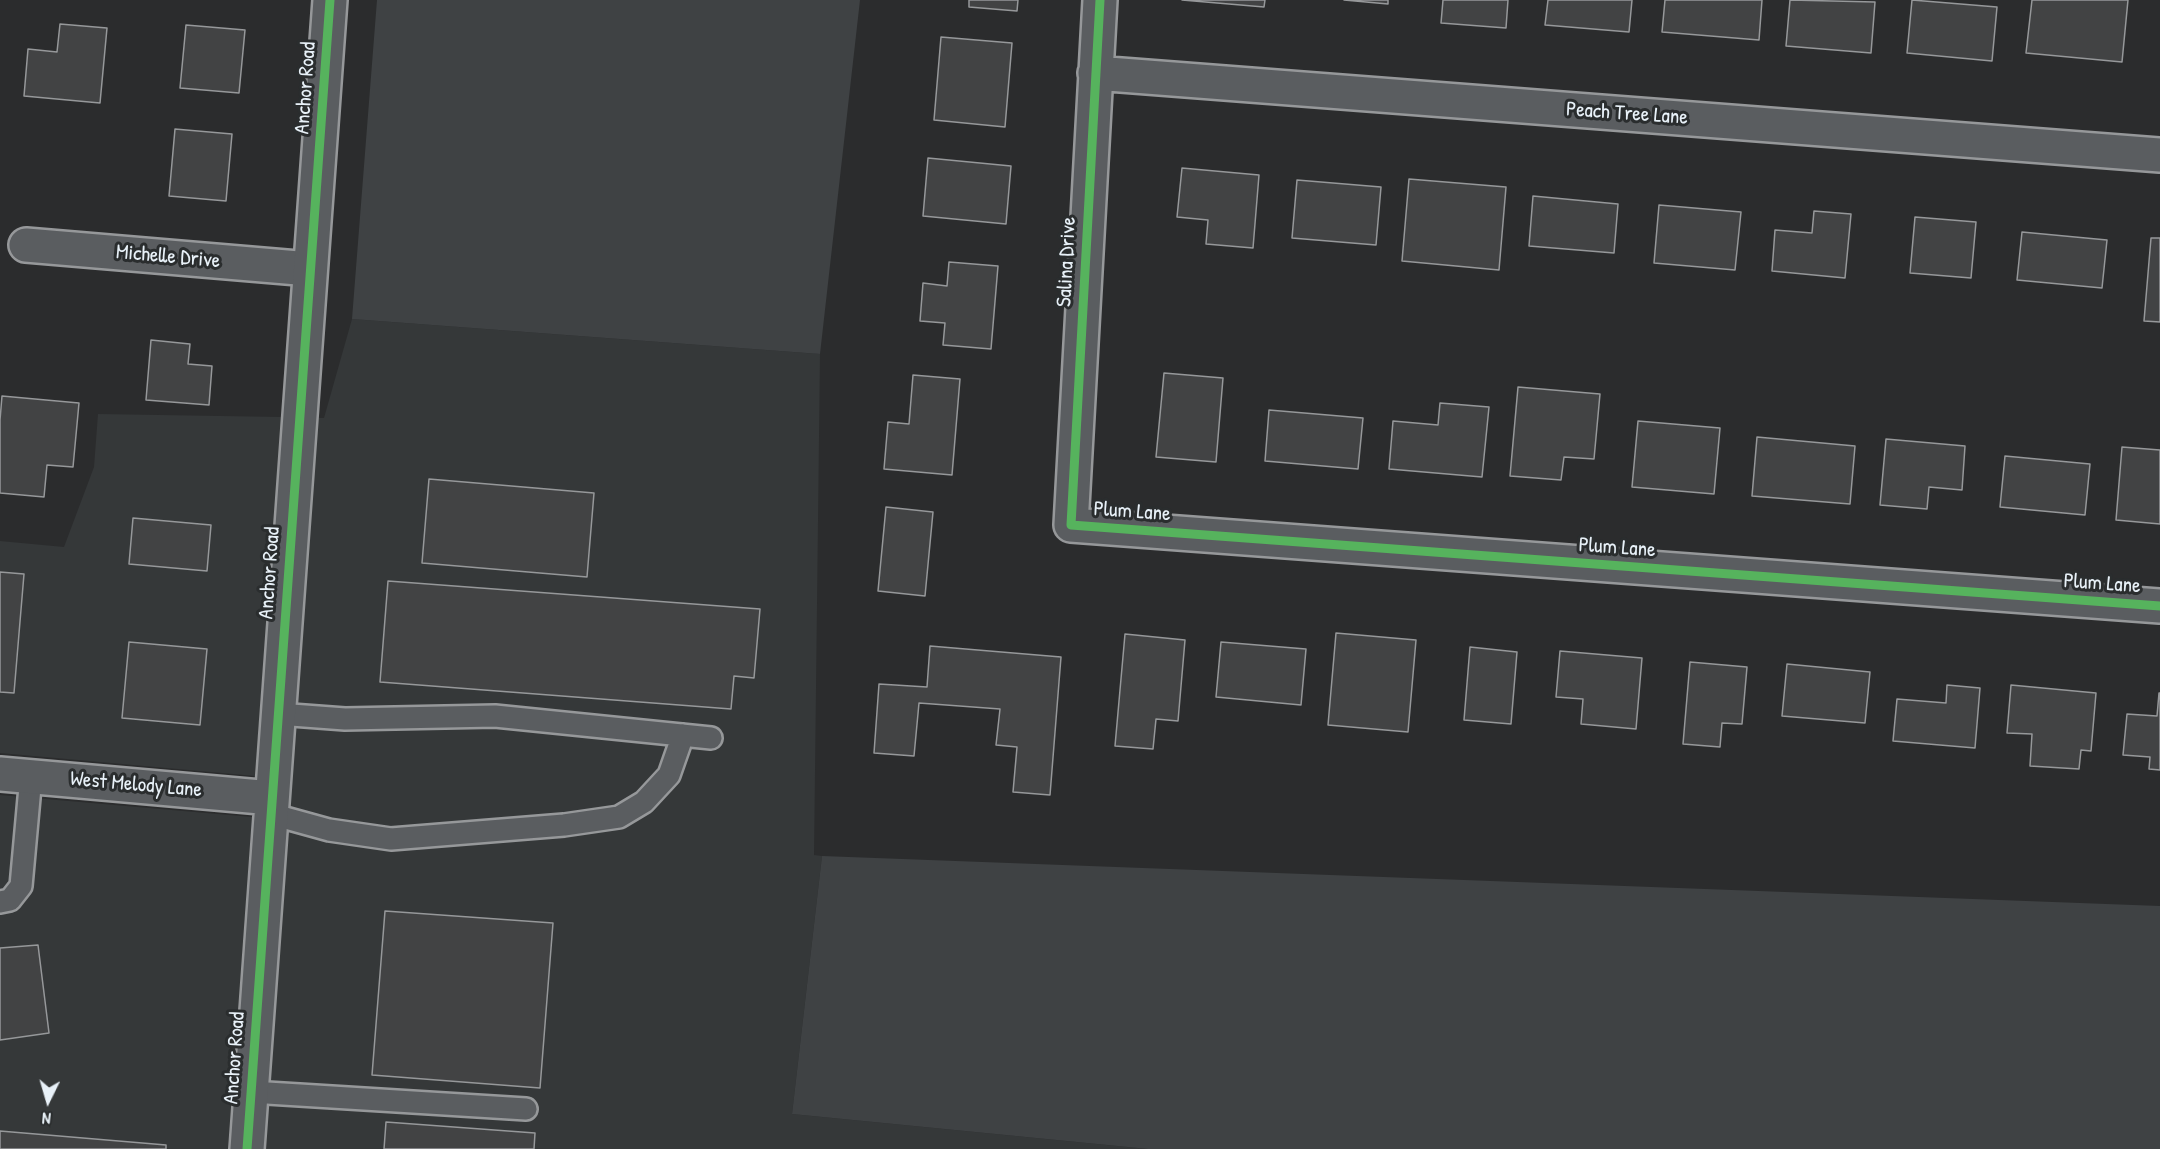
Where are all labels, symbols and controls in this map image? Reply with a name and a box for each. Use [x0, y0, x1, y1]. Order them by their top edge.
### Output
street label: Anchor Road [290, 41, 322, 135]
street label: Peach Tree Lane [1565, 97, 1689, 131]
street label: Salina Drive [1052, 216, 1082, 308]
street label: Michelle Drive [115, 240, 221, 274]
street label: Plum Lane [1093, 497, 1171, 527]
street label: Anchor Road [254, 526, 286, 620]
street label: Plum Lane [1578, 533, 1656, 563]
street label: Plum Lane [2063, 569, 2141, 599]
street label: West Melody Lane [69, 767, 203, 803]
street label: Anchor Road [219, 1011, 251, 1105]
north arrow [18, 1071, 78, 1131]
text: N [41, 1108, 52, 1130]

